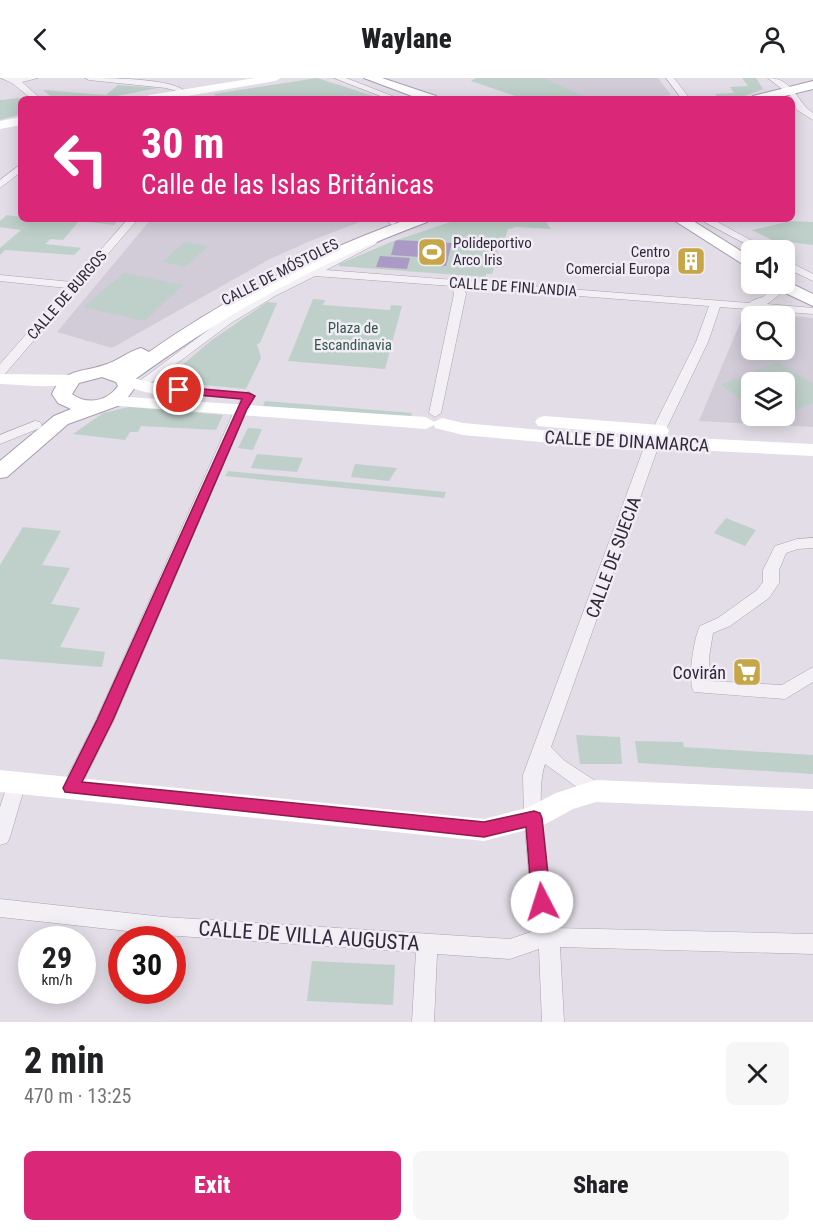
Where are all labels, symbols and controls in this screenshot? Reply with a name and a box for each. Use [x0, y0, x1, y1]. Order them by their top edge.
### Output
icon: back [24, 23, 57, 56]
text: Waylane [361, 23, 452, 55]
icon: person [756, 23, 789, 56]
text: 30 m [141, 119, 224, 168]
icon: left [42, 120, 120, 198]
text: Calle de las Islas Británicas [141, 169, 434, 201]
place label: Polideportivo Arco Iris [453, 234, 532, 269]
street label: CALLE DE MÓSTOLES [218, 235, 342, 309]
sports icon: Polideportivo Arco Iris [416, 236, 448, 268]
map controls [741, 240, 795, 426]
button: sound [741, 240, 795, 294]
place label: Centro Comercial Europa [566, 243, 670, 278]
building icon: Centro Comercial Europa [675, 245, 707, 277]
street label: CALLE DE BURGOS [23, 247, 111, 343]
street label: CALLE DE FINLANDIA [448, 274, 578, 300]
button: search [741, 306, 795, 360]
park label: Plaza de Escandinavia [314, 319, 392, 354]
pin [153, 364, 204, 415]
button: layers [741, 372, 795, 426]
icon: arrive [162, 373, 195, 406]
street label: CALLE DE DINAMARCA [544, 426, 710, 456]
street label: CALLE DE SUECIA [581, 493, 645, 621]
supermarket icon: Covirán [731, 656, 763, 688]
place label: Covirán [673, 662, 726, 683]
position arrow [510, 870, 574, 934]
street label: CALLE DE VILLA AUGUSTA [198, 916, 420, 956]
speed limit sign: 30 [108, 926, 186, 1004]
text: 29 [42, 940, 72, 975]
text: km/h [42, 971, 72, 989]
text: 2 min [24, 1040, 104, 1082]
button: close [726, 1042, 789, 1105]
text: 470 m · 13:25 [24, 1084, 131, 1108]
button: Exit [24, 1151, 401, 1220]
button: Share [413, 1151, 789, 1220]

